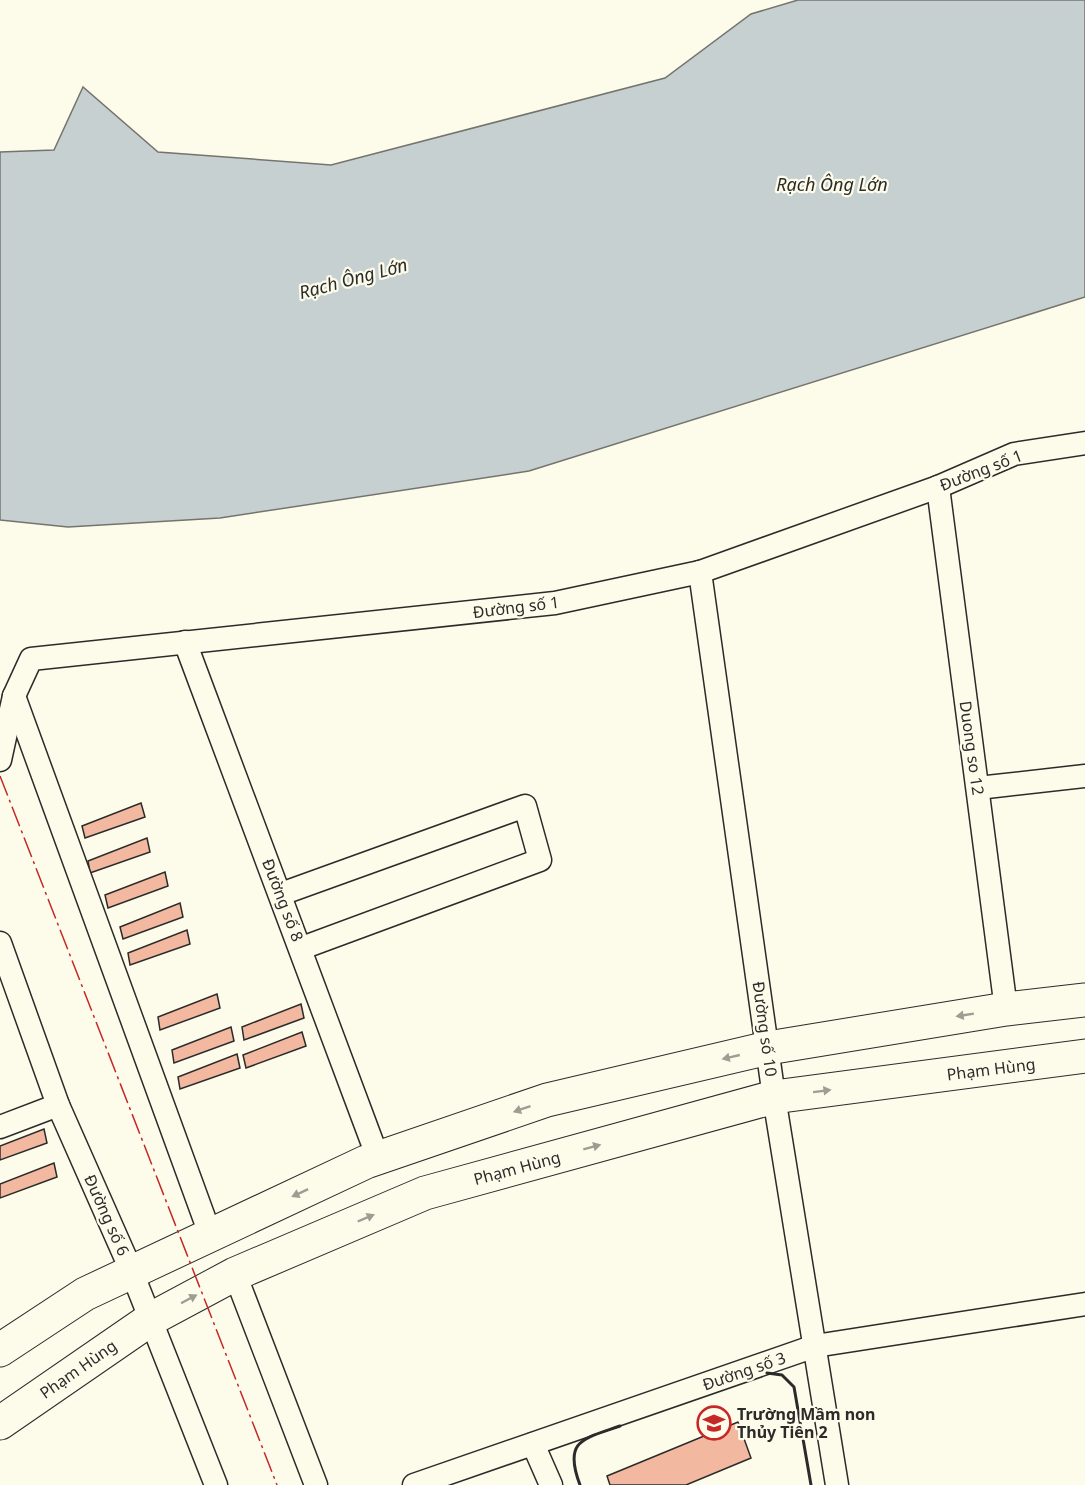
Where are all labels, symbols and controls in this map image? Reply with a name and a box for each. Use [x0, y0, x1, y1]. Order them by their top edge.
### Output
water label: Rạch Ông Lớn [776, 172, 888, 196]
water label: Rạch Ông Lớn [296, 252, 410, 304]
street label: Đường số 1 [937, 444, 1025, 496]
street label: Đường số 1 [472, 591, 560, 623]
street label: Duong so 12 [954, 699, 990, 797]
street label: Đường số 8 [257, 856, 309, 944]
street label: Đường số 10 [747, 980, 783, 1078]
one-way arrow [955, 1011, 974, 1020]
one-way arrow [722, 1052, 740, 1062]
street label: Phạm Hùng [945, 1053, 1037, 1085]
one-way arrow [813, 1086, 832, 1095]
one-way arrow [513, 1104, 531, 1114]
one-way arrow [583, 1142, 601, 1151]
street label: Phạm Hùng [471, 1146, 563, 1190]
street label: Đường số 6 [79, 1171, 135, 1259]
one-way arrow [292, 1188, 309, 1197]
one-way arrow [358, 1213, 376, 1223]
one-way arrow [181, 1294, 198, 1304]
street label: Phạm Hùng [35, 1334, 121, 1404]
street label: Đường số 3 [699, 1346, 789, 1396]
place label: Trường Mầm non Thủy Tiên 2 [737, 1403, 876, 1443]
school or university icon: Trường Mầm non Thủy Tiên 2 [696, 1405, 732, 1441]

